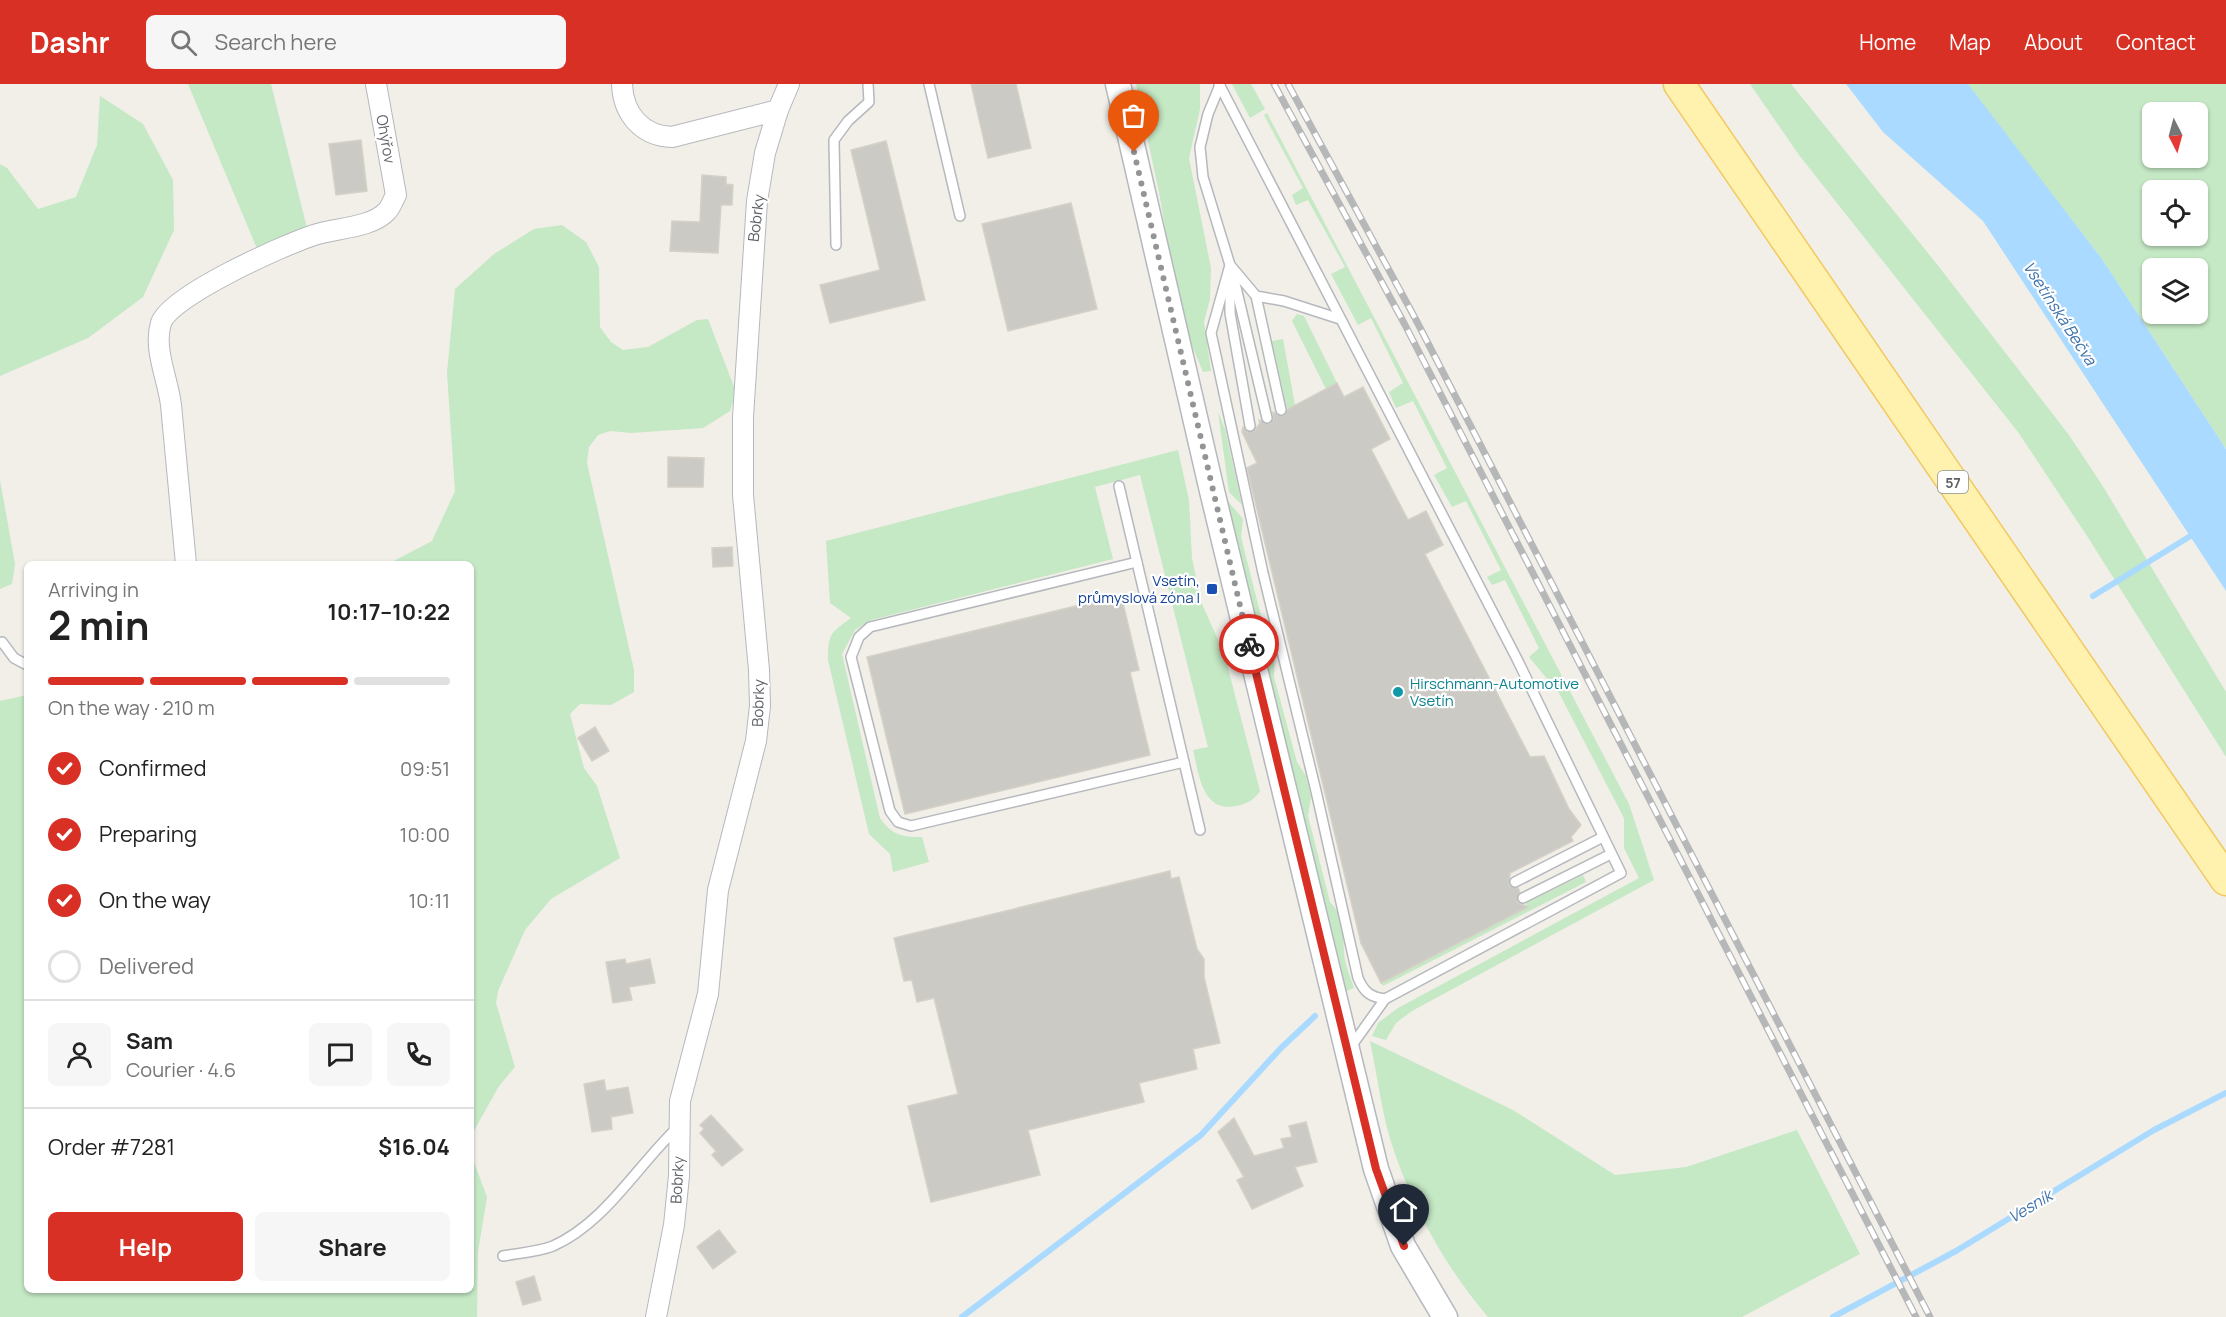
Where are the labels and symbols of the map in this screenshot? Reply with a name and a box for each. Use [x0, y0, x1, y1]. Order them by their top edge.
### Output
pin [1108, 90, 1159, 152]
north arrow [2142, 102, 2208, 168]
street label: Ohýřov [371, 113, 401, 165]
street label: Bobrky [743, 193, 769, 243]
water label: Vsetínská Bečva [2018, 257, 2102, 370]
road number: 57 [1938, 471, 1968, 493]
place label: Vsetín, průmyslová zóna I [1078, 570, 1200, 608]
marker: Vsetín, průmyslová zóna I [1205, 582, 1219, 596]
courier [1219, 614, 1279, 674]
place label: Hirschmann-Automotive Vsetín [1410, 673, 1579, 711]
street label: Bobrky [747, 679, 769, 727]
marker: Hirschmann-Automotive Vsetín [1391, 685, 1405, 699]
street label: Bobrky [665, 1156, 689, 1204]
water label: Vesník [2004, 1183, 2058, 1228]
pin [1378, 1184, 1429, 1246]

